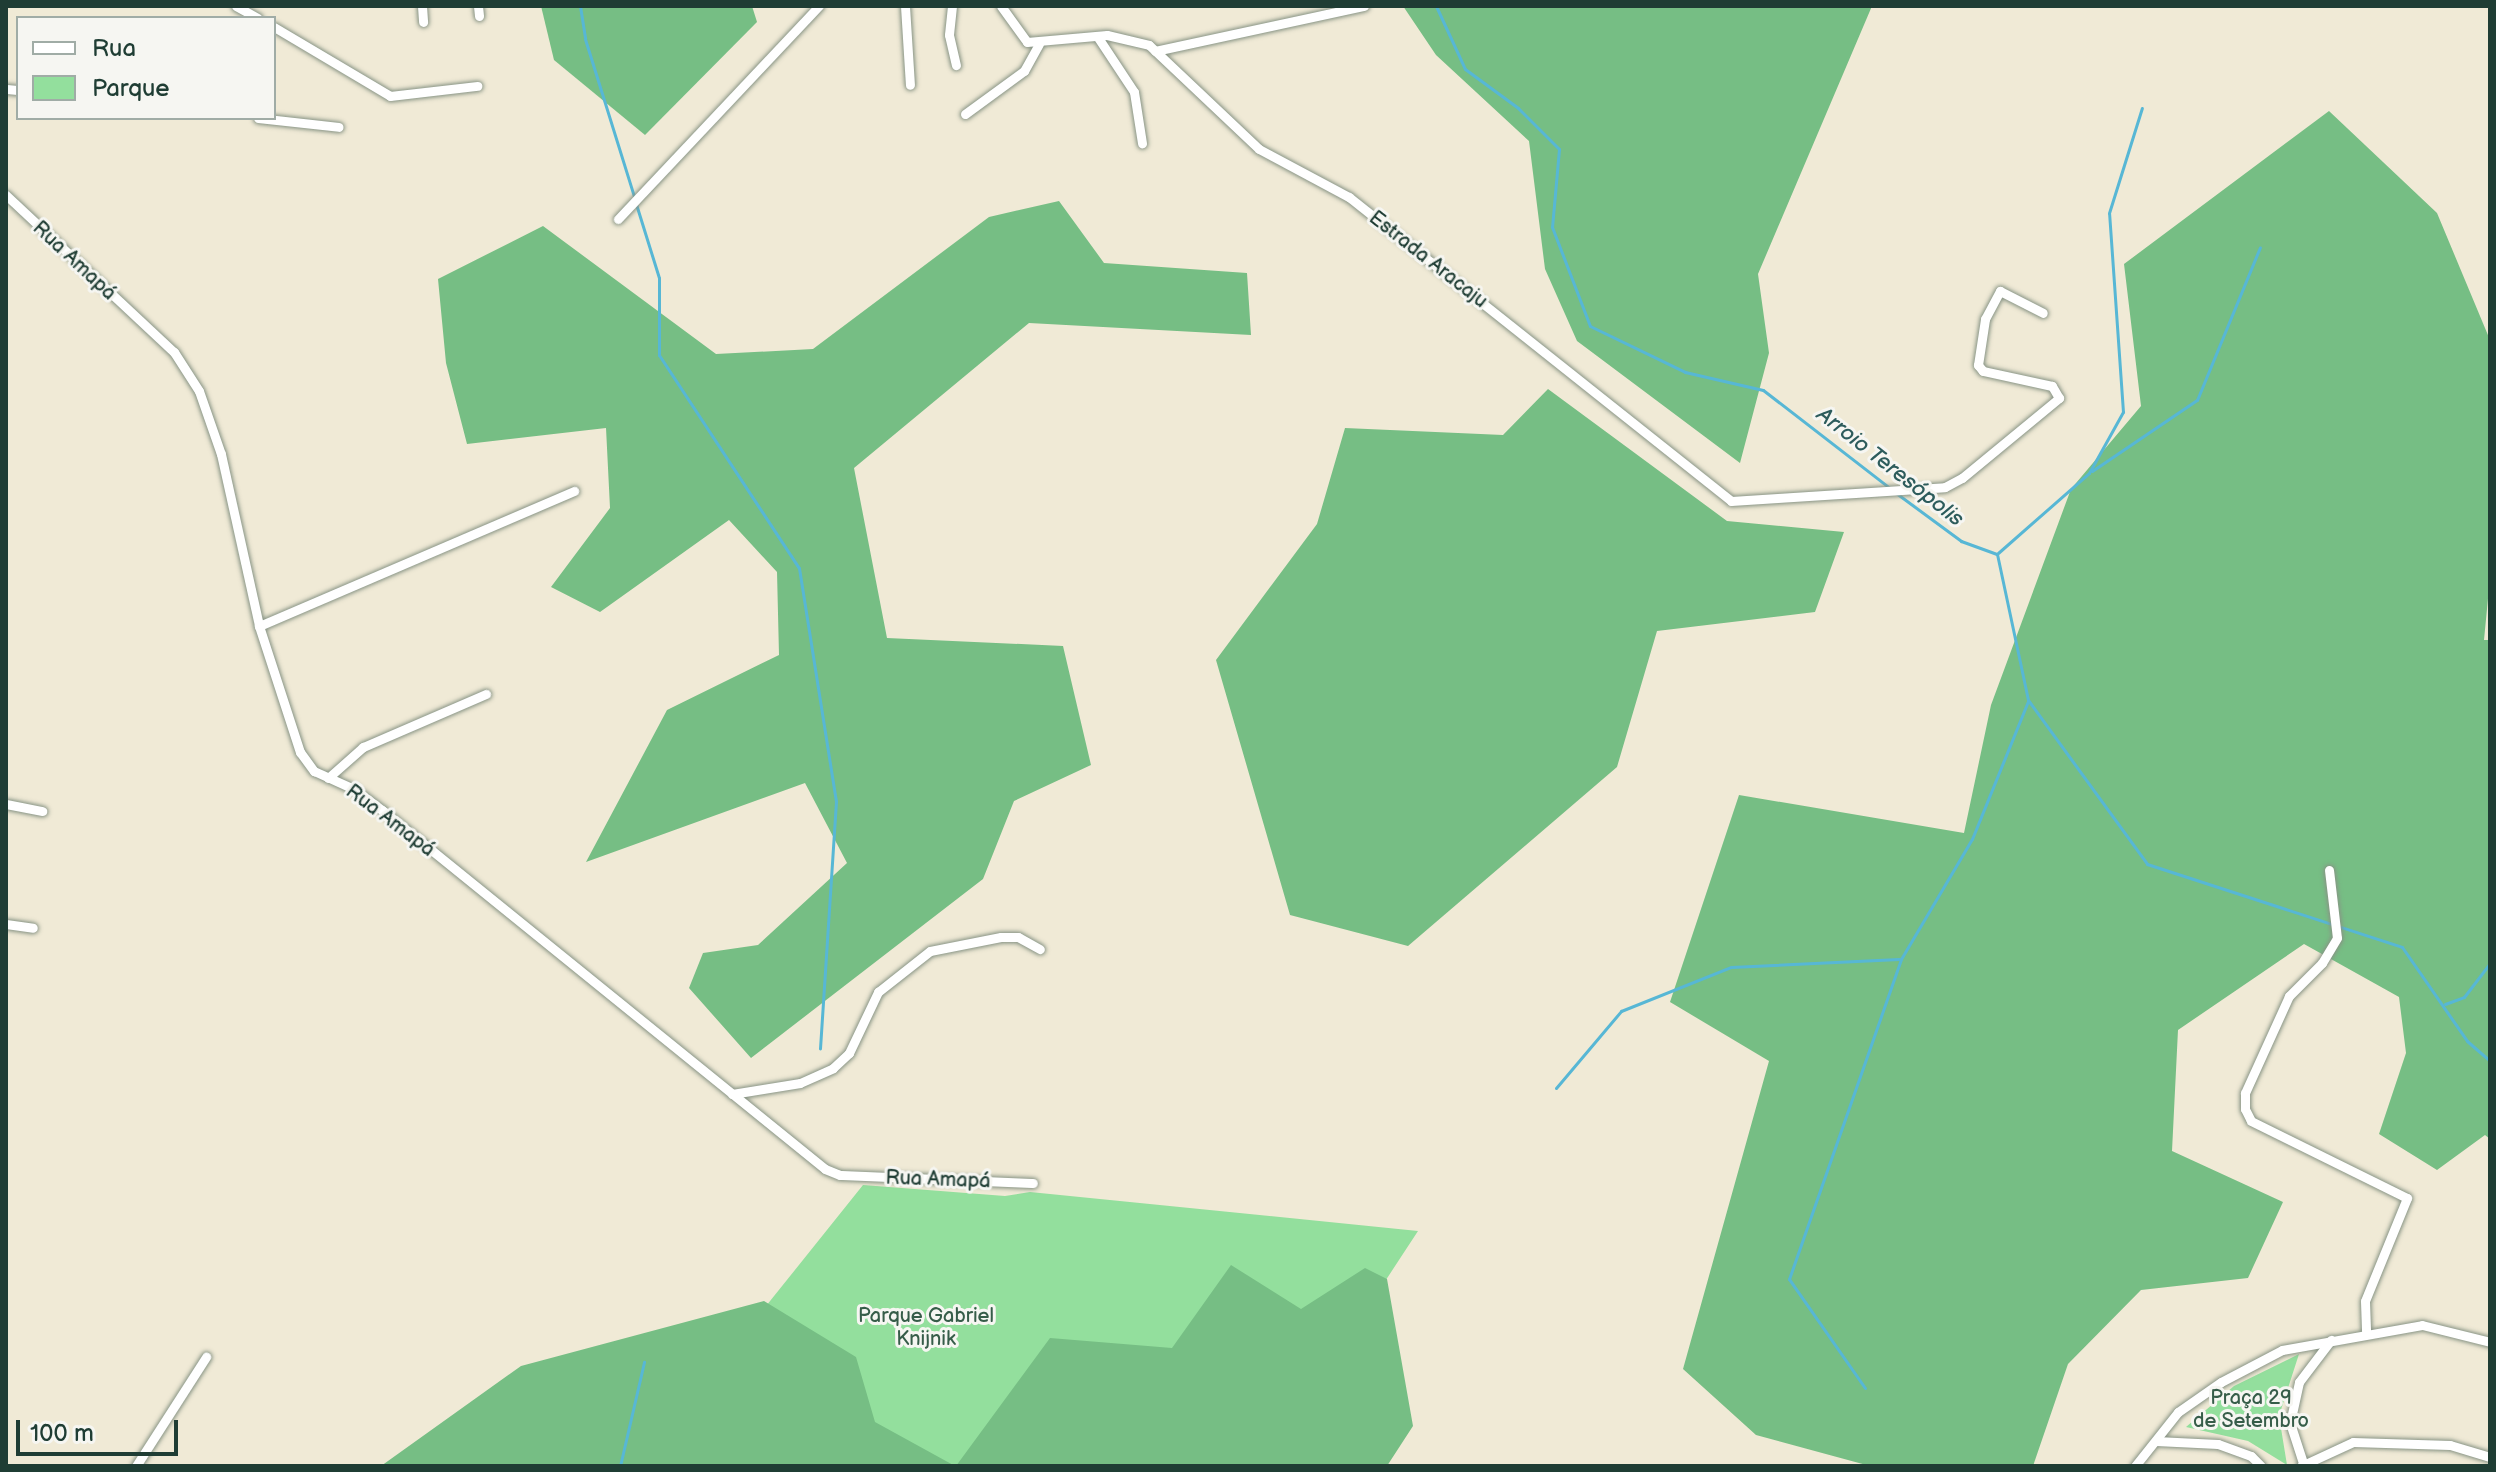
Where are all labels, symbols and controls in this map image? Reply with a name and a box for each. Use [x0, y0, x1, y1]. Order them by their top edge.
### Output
legend [16, 16, 276, 120]
text: Rua [92, 34, 136, 63]
text: Parque [92, 74, 170, 103]
street label: Estrada Aracaju [1364, 206, 1492, 314]
street label: Rua Amapá [27, 216, 121, 306]
water label: Arroio Teresópolis [1811, 401, 1969, 533]
street label: Rua Amapá [341, 780, 439, 862]
street label: Rua Amapá [885, 1166, 991, 1194]
park label: Parque Gabriel Knijnik [858, 1305, 994, 1352]
park label: Praça 29 de Setembro [2193, 1387, 2309, 1434]
scale bar [20, 1404, 182, 1454]
text: 100 m [30, 1419, 94, 1448]

